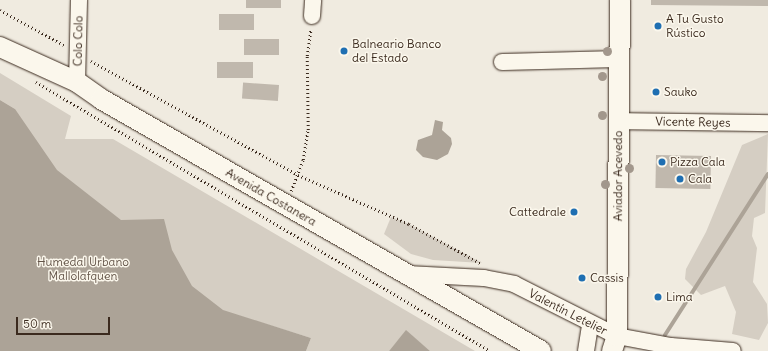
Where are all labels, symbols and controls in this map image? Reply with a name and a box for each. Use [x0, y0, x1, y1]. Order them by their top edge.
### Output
place label: A Tu Gusto Rústico [666, 12, 724, 40]
street label: Colo Colo [70, 15, 86, 67]
marker: A Tu Gusto Rústico [653, 21, 663, 31]
place label: Balneario Banco del Estado [352, 37, 441, 65]
marker: Balneario Banco del Estado [339, 46, 349, 56]
place label: Sauko [664, 85, 697, 99]
marker: Sauko [651, 87, 661, 97]
street label: Vicente Reyes [655, 114, 731, 130]
street label: Aviador Acevedo [611, 131, 625, 221]
place label: Pizza Cala [670, 155, 725, 169]
marker: Pizza Cala [657, 157, 667, 167]
street label: Avenida Costanera [223, 165, 319, 229]
place label: Cala [688, 172, 712, 186]
marker: Cala [675, 174, 685, 184]
place label: Cattedrale [509, 205, 566, 219]
marker: Cattedrale [569, 207, 579, 217]
park label: Humedal Urbano Mallolafquen [37, 255, 129, 283]
place label: Cassis [590, 271, 624, 285]
marker: Cassis [577, 273, 587, 283]
street label: Valentín Letelier [526, 286, 610, 338]
place label: Lima [666, 290, 693, 304]
marker: Lima [653, 292, 663, 302]
scale bar [18, 309, 112, 335]
text: 50 m [23, 316, 51, 331]

